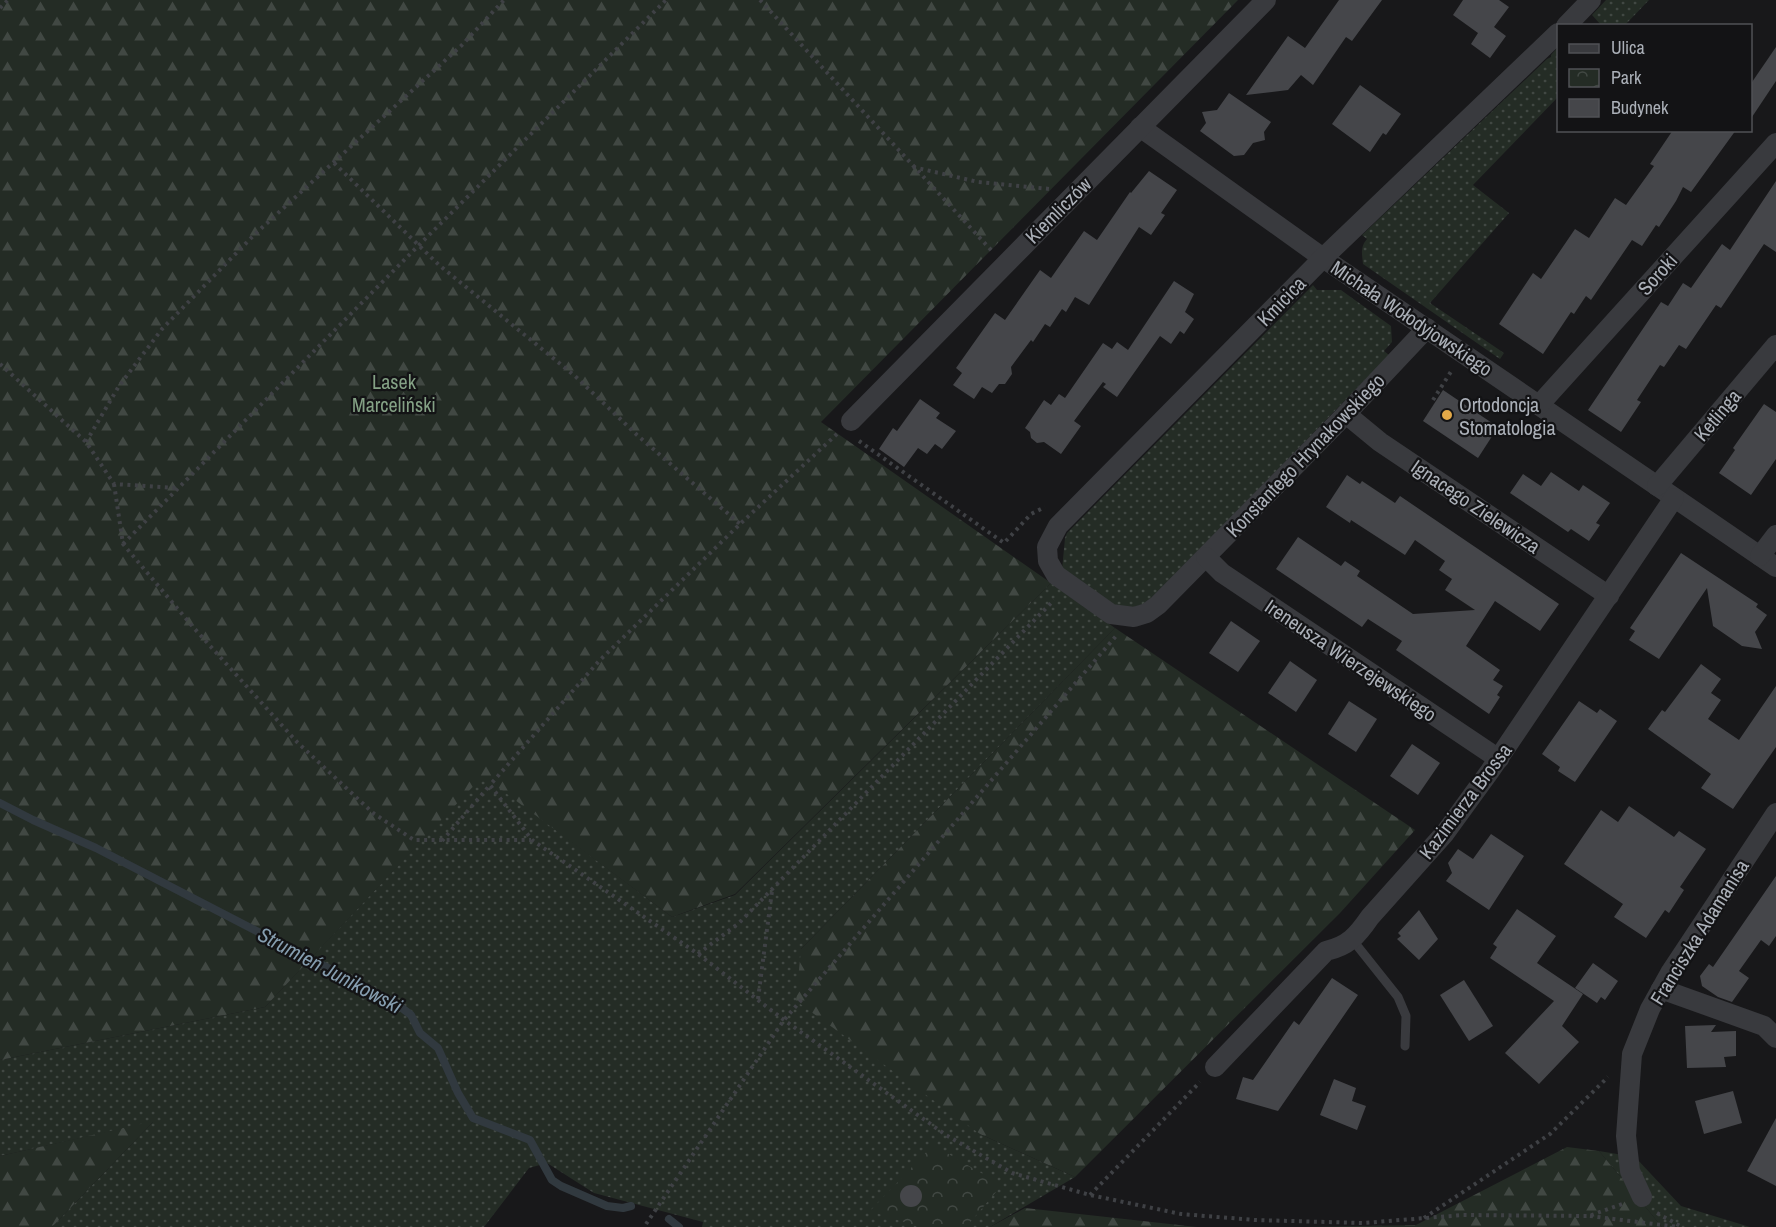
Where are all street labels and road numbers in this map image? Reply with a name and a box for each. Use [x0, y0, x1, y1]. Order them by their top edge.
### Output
street label: Kiemliczów [1019, 171, 1097, 249]
street label: Soroki [1631, 247, 1683, 301]
street label: Michała Wołodyjowskiego [1326, 254, 1498, 382]
street label: Kmicica [1251, 270, 1311, 332]
street label: Konstantego Hrynakowskiego [1220, 367, 1390, 543]
street label: Ketlinga [1687, 383, 1747, 447]
street label: Ignacego Zielewicza [1406, 453, 1546, 559]
street label: Ireneusza Wierzejewskiego [1260, 592, 1442, 728]
street label: Kazimierza Brossa [1413, 738, 1517, 864]
street label: Franciszka Adamanisa [1643, 854, 1755, 1010]

